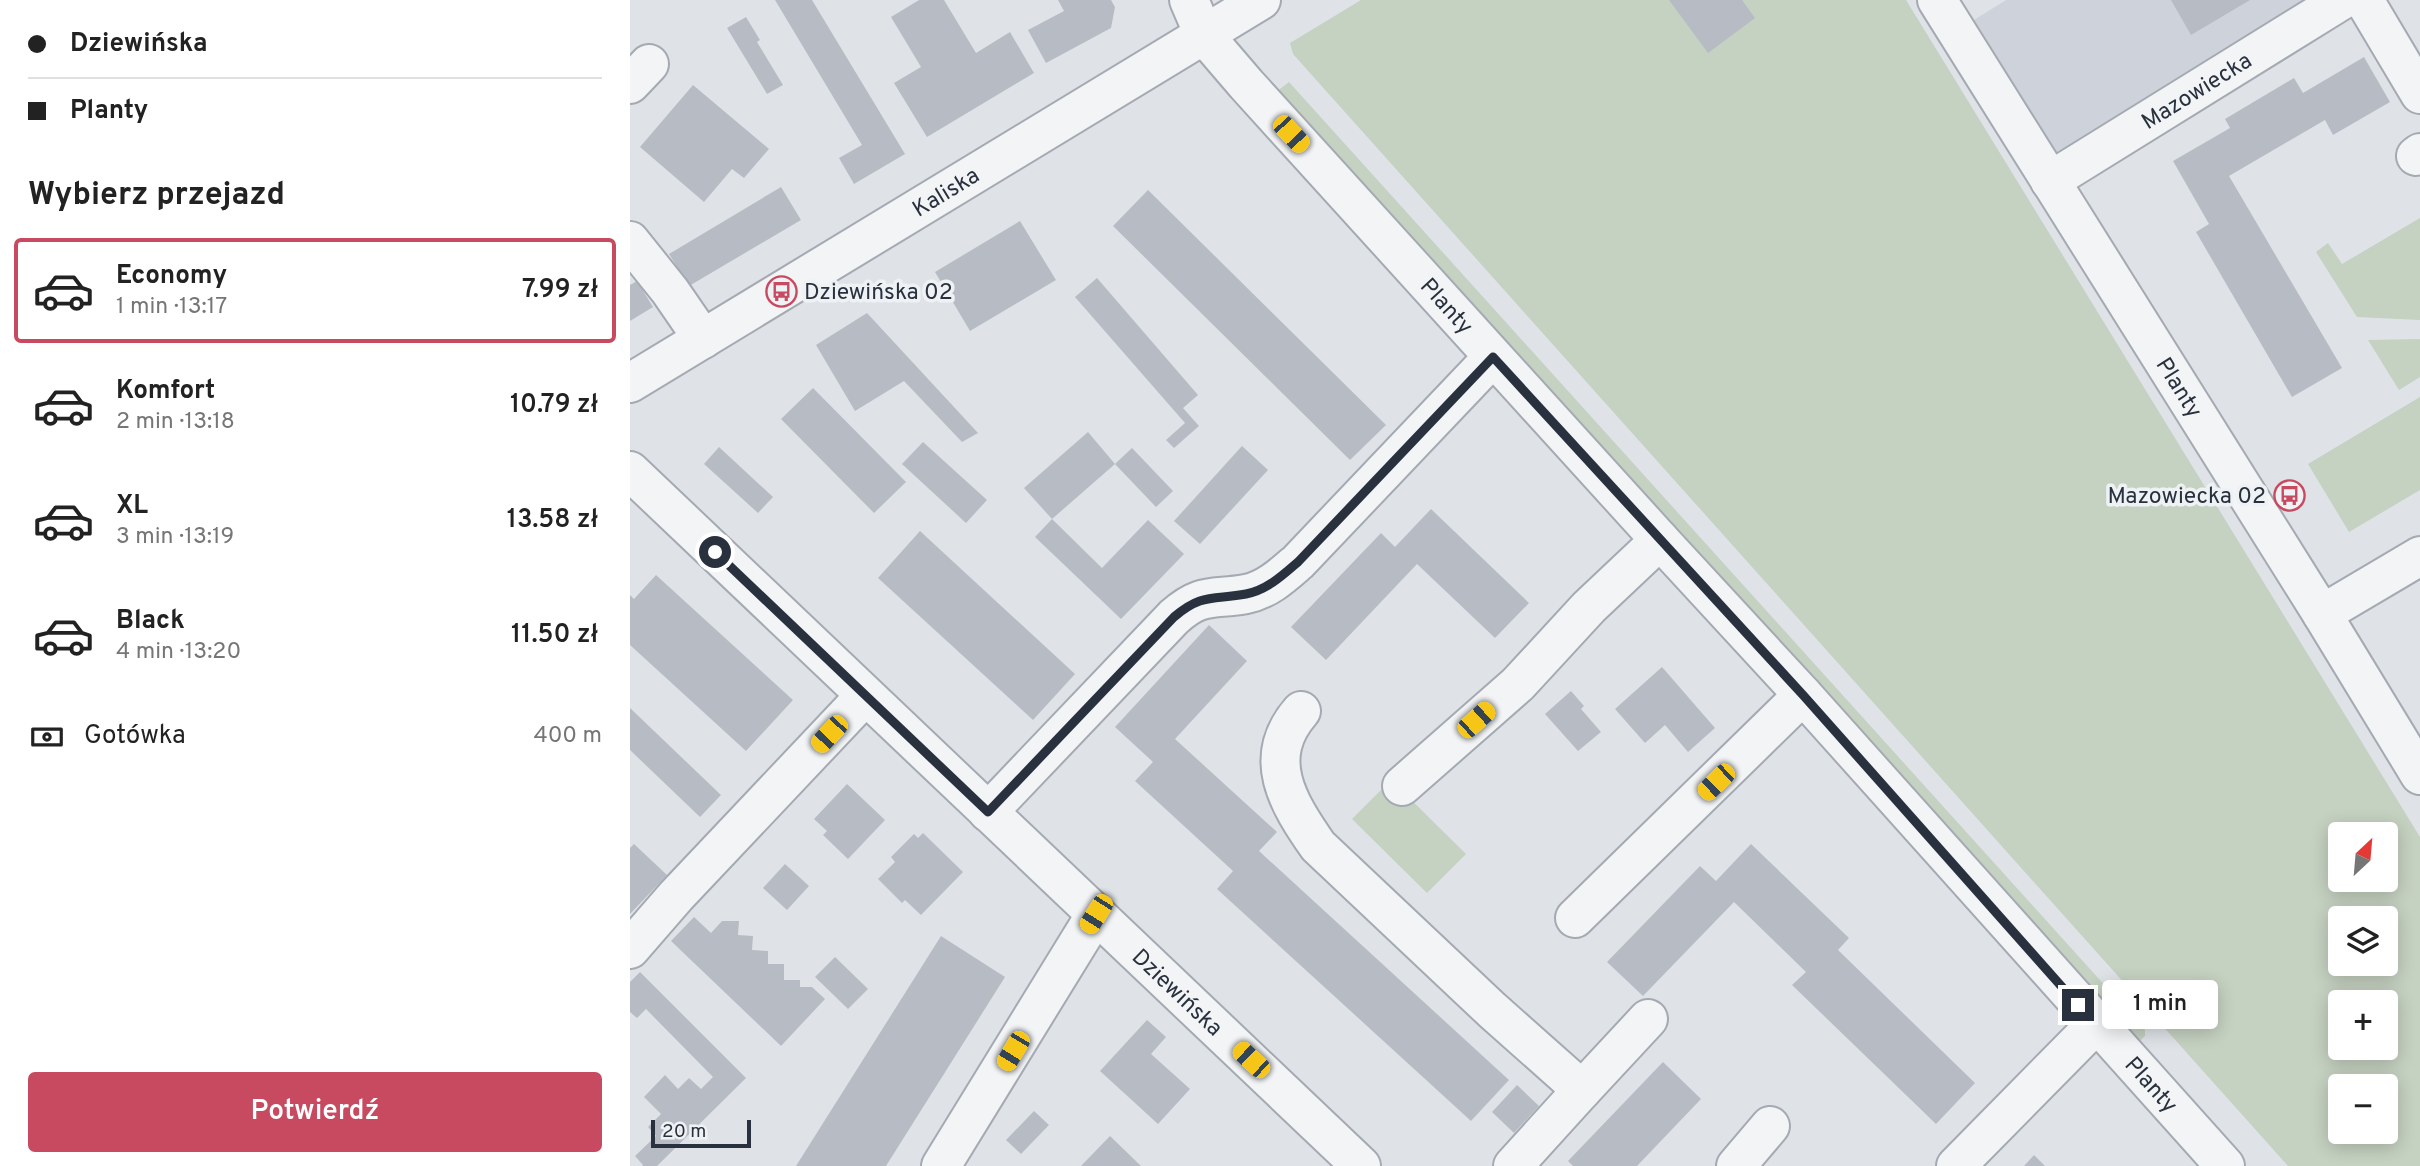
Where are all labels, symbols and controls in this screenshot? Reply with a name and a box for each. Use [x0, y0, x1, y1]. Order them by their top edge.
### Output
text: Dziewińska [70, 28, 207, 61]
street label: Mazowiecka [2137, 47, 2258, 138]
text: Planty [70, 95, 148, 128]
car [1269, 111, 1314, 157]
street label: Kaliska [908, 162, 986, 225]
text: Wybierz przejazd [28, 176, 285, 216]
icon: car [32, 259, 95, 322]
text: Economy [116, 260, 227, 293]
street label: Planty [1412, 273, 1478, 342]
text: 7.99 zł [522, 274, 598, 307]
bus stop icon: Dziewińska 02 [764, 274, 798, 308]
place label: Dziewińska 02 [804, 279, 953, 308]
text: 1 min · 13:17 [116, 293, 227, 322]
street label: Planty [2148, 353, 2207, 424]
icon: car [32, 374, 95, 437]
text: Komfort [116, 375, 215, 408]
text: 10.79 zł [510, 389, 598, 422]
text: 2 min · 13:18 [116, 408, 235, 437]
bus stop icon: Mazowiecka 02 [2272, 478, 2306, 512]
place label: Mazowiecka 02 [2108, 483, 2266, 512]
icon: car [32, 489, 95, 552]
text: XL [116, 490, 148, 523]
text: 13.58 zł [507, 504, 598, 537]
text: 3 min · 13:19 [116, 523, 234, 552]
route start [699, 536, 731, 568]
icon: car [32, 604, 95, 667]
text: Black [116, 605, 185, 638]
text: 11.50 zł [511, 619, 598, 652]
text: 4 min · 13:20 [116, 638, 241, 667]
car [1454, 698, 1499, 742]
car [807, 711, 852, 757]
icon: cash [28, 718, 66, 756]
text: Gotówka [84, 720, 186, 753]
text: 400 m [533, 722, 602, 751]
car [1694, 760, 1739, 804]
north arrow [2328, 822, 2398, 892]
map controls [2328, 822, 2398, 1144]
car [1076, 891, 1117, 937]
button: layers [2328, 906, 2398, 976]
street label: Dziewińska [1125, 944, 1228, 1044]
callout: 1 min [2102, 981, 2218, 1030]
route end [2062, 989, 2094, 1021]
text: 1 min [2133, 990, 2187, 1019]
button: + [2328, 990, 2398, 1060]
car [994, 1028, 1033, 1074]
car [1229, 1038, 1274, 1082]
street label: Planty [2117, 1052, 2183, 1120]
button: Potwierdź [28, 1072, 602, 1152]
button: − [2328, 1074, 2398, 1144]
scale bar [651, 1117, 751, 1149]
text: 20 m [662, 1120, 706, 1144]

